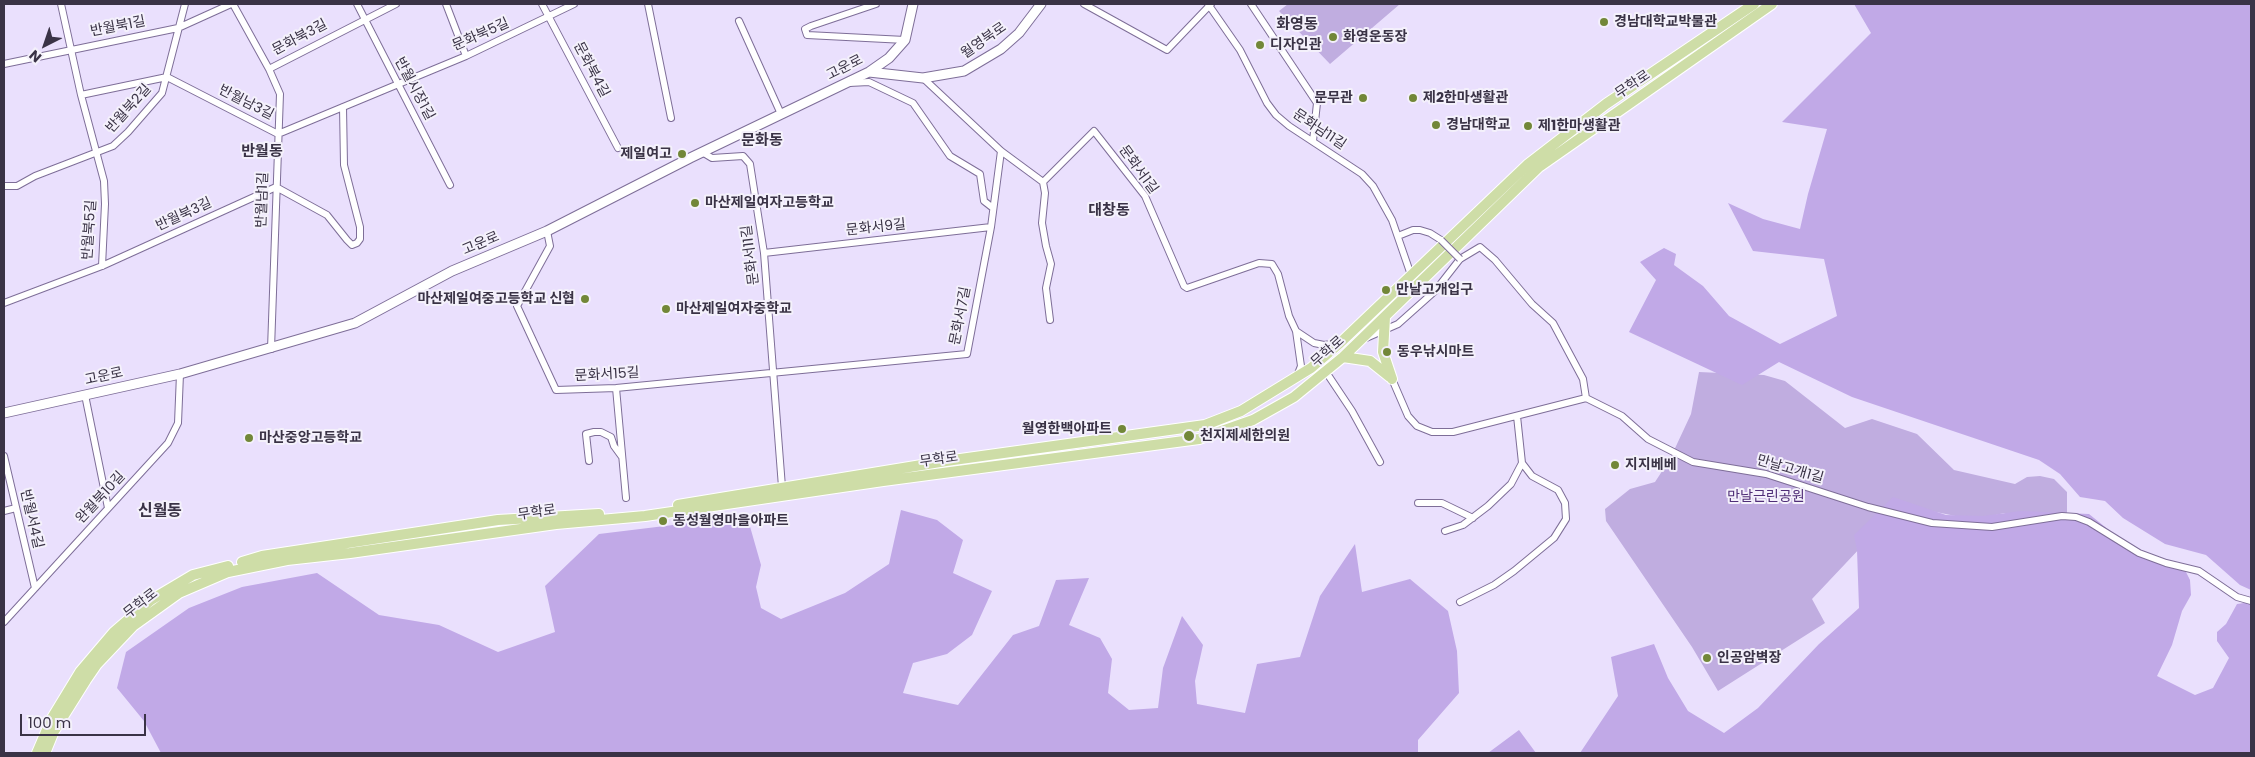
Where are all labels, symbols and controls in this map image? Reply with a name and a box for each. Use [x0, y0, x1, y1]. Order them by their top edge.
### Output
street label: 반월북1길 [89, 13, 147, 41]
place label: 경남대학교박물관 [1614, 14, 1717, 30]
street label: 문화북5길 [450, 15, 512, 55]
district label: 화영동 [1276, 16, 1318, 34]
marker: 경남대학교박물관 [1598, 16, 1610, 28]
street label: 문화북3길 [270, 17, 330, 59]
street label: 월영북로 [958, 19, 1010, 63]
north arrow [20, 20, 70, 70]
place label: 화영운동장 [1343, 29, 1407, 45]
marker: 화영운동장 [1327, 31, 1339, 43]
place label: 디자인관 [1270, 37, 1322, 53]
street label: 문화북4길 [569, 39, 613, 101]
marker: 디자인관 [1254, 39, 1266, 51]
text: N [25, 45, 46, 67]
street label: 고운로 [824, 52, 866, 84]
street label: 반월시장1길 [390, 55, 438, 123]
street label: 무학로 [1612, 67, 1654, 103]
street label: 반월북2길 [103, 81, 155, 137]
street label: 반월남3길 [216, 82, 276, 124]
place label: 문무관 [1314, 90, 1353, 106]
place label: 제2한마생활관 [1423, 90, 1508, 106]
marker: 문무관 [1357, 92, 1369, 104]
marker: 제2한마생활관 [1407, 92, 1419, 104]
street label: 문화남11길 [1289, 106, 1349, 154]
place label: 경남대학교 [1446, 117, 1510, 133]
place label: 제1한마생활관 [1538, 118, 1621, 134]
marker: 경남대학교 [1430, 119, 1442, 131]
marker: 제1한마생활관 [1522, 120, 1534, 132]
district label: 문화동 [741, 132, 783, 150]
street label: 문화서1길 [1115, 142, 1161, 198]
district label: 반월동 [241, 143, 283, 161]
place label: 제일여고 [620, 146, 672, 162]
marker: 제일여고 [676, 148, 688, 160]
street label: 반월남1길 [254, 172, 272, 228]
street label: 반월북3길 [153, 195, 215, 235]
place label: 마산제일여자고등학교 [705, 195, 834, 211]
marker: 마산제일여자고등학교 [689, 197, 701, 209]
street label: 반월북5길 [80, 199, 100, 261]
district label: 대창동 [1088, 202, 1130, 220]
street label: 문화서9길 [845, 216, 907, 240]
street label: 문화서11길 [739, 224, 763, 286]
street label: 고운로 [460, 229, 502, 259]
place label: 만날고개입구 [1396, 282, 1473, 298]
marker: 만날고개입구 [1380, 284, 1392, 296]
street label: 문화서7길 [947, 285, 975, 347]
place label: 마산제일여중고등학교 신협 [417, 291, 575, 307]
marker: 마산제일여중고등학교 신협 [579, 293, 591, 305]
place label: 마산제일여자중학교 [676, 301, 792, 317]
marker: 마산제일여자중학교 [660, 303, 672, 315]
street label: 무학로 [1308, 333, 1348, 371]
place label: 동우낚시마트 [1397, 344, 1474, 360]
marker: 동우낚시마트 [1381, 346, 1393, 358]
street label: 고운로 [83, 365, 125, 389]
street label: 문화서15길 [574, 365, 640, 385]
place label: 월영한백아파트 [1022, 421, 1112, 437]
marker: 월영한백아파트 [1116, 423, 1128, 435]
place label: 천지제세한의원 [1200, 428, 1290, 444]
marker: 천지제세한의원 [1182, 429, 1196, 443]
place label: 마산중앙고등학교 [259, 430, 362, 446]
marker: 마산중앙고등학교 [243, 432, 255, 444]
street label: 무학로 [919, 449, 959, 471]
street label: 만날고개1길 [1755, 452, 1825, 488]
place label: 지지베베 [1625, 457, 1677, 473]
marker: 지지베베 [1609, 459, 1621, 471]
street label: 완월북10길 [73, 469, 129, 527]
street label: 반월서4길 [16, 488, 46, 550]
park label: 만날근린공원 [1727, 489, 1805, 505]
district label: 신월동 [138, 502, 182, 522]
street label: 무학로 [517, 502, 557, 524]
place label: 동성월영마을아파트 [673, 513, 789, 529]
marker: 동성월영마을아파트 [657, 515, 669, 527]
street label: 무학로 [121, 585, 161, 623]
place label: 인공암벽장 [1717, 650, 1781, 666]
marker: 인공암벽장 [1701, 652, 1713, 664]
scale bar [22, 704, 149, 736]
text: 100 m [28, 712, 71, 733]

